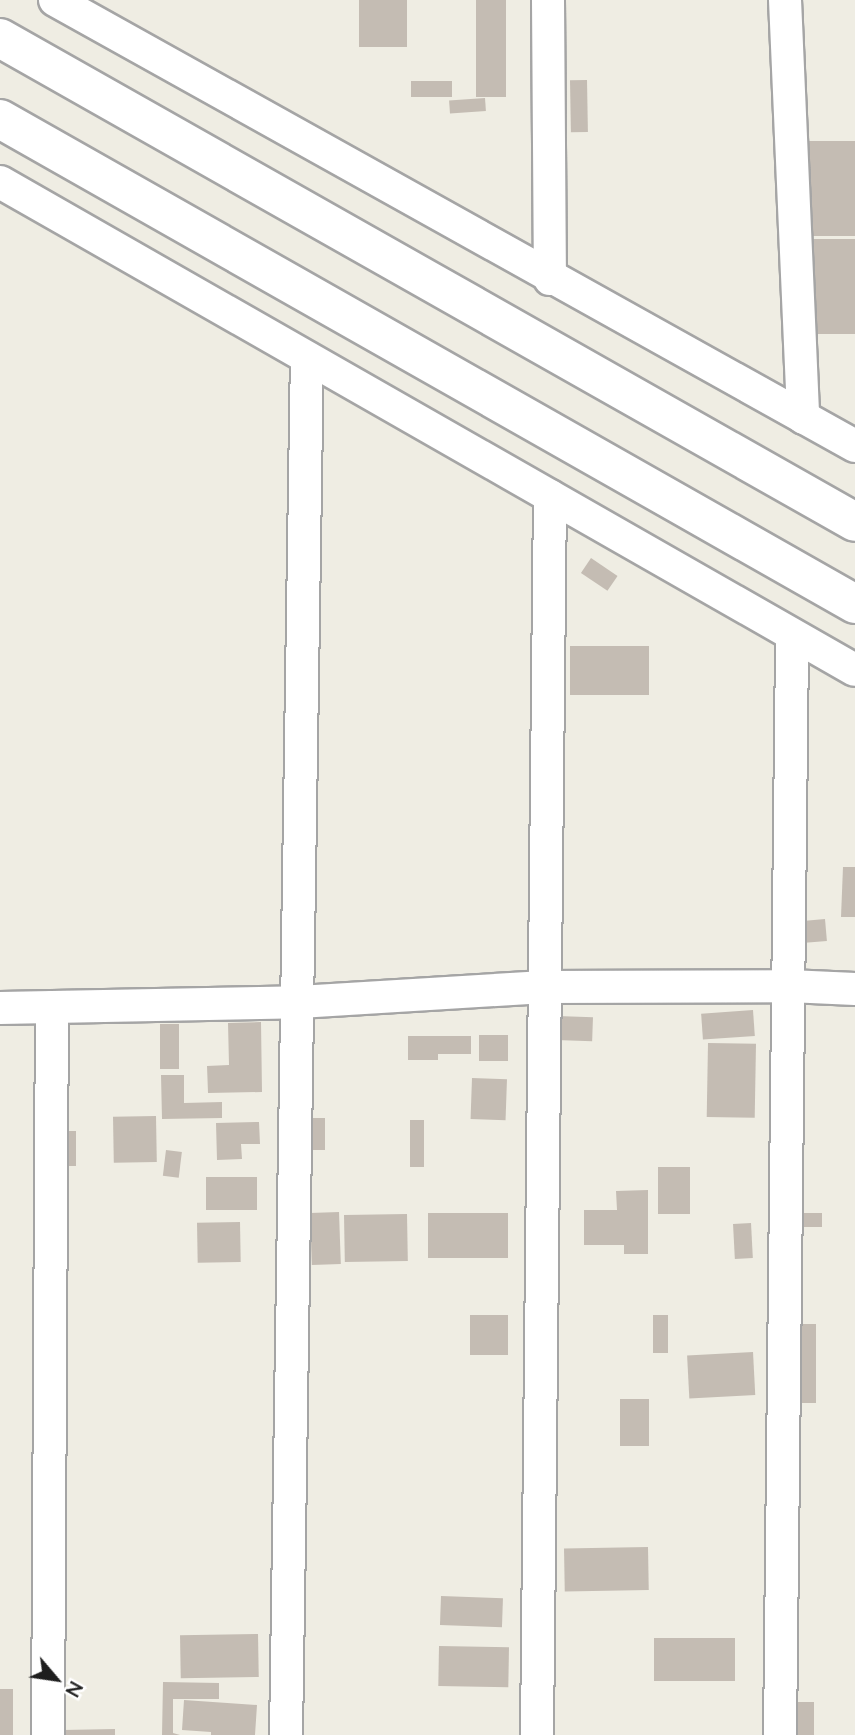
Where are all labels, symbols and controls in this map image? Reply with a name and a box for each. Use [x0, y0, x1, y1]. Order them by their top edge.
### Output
north arrow [21, 1644, 91, 1714]
text: N [61, 1677, 88, 1701]

